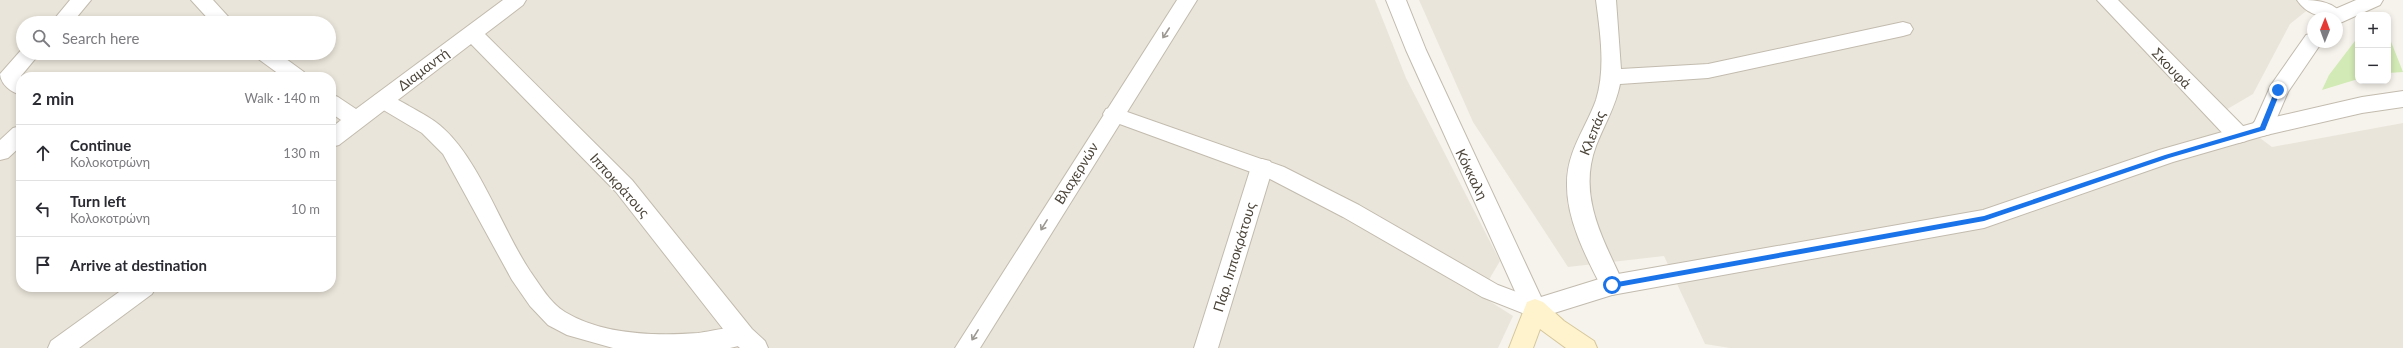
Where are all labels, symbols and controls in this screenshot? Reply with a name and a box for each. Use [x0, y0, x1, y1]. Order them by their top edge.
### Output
north arrow [2307, 12, 2343, 48]
map controls [2355, 12, 2391, 84]
button: + [2355, 12, 2391, 48]
search box [16, 16, 336, 60]
icon: search [30, 27, 52, 49]
one-way arrow [1162, 27, 1170, 38]
text: Search here [62, 29, 139, 47]
street label: Διαμαντή [394, 44, 452, 94]
street label: Σκουφά [2149, 44, 2196, 92]
button: − [2355, 48, 2391, 84]
route end [2269, 81, 2287, 99]
text: 2 min [32, 88, 74, 109]
text: Walk · 140 m [244, 90, 320, 106]
street label: Κλεπάς [1575, 108, 1609, 158]
text: Continue [70, 136, 131, 154]
street label: Βλαχερνών [1050, 139, 1102, 207]
icon: ahead [32, 142, 54, 164]
text: 130 m [283, 145, 320, 161]
street label: Κόκκαλη [1452, 146, 1492, 202]
street label: Ιπποκράτους [587, 149, 654, 221]
text: Κολοκοτρώνη [70, 154, 150, 170]
text: Turn left [70, 192, 126, 210]
icon: left [32, 198, 54, 220]
street label: Πάρ. Ιπποκράτους [1209, 200, 1259, 314]
text: 10 m [291, 201, 320, 217]
text: Κολοκοτρώνη [70, 210, 150, 226]
one-way arrow [1040, 219, 1048, 230]
icon: arrive [32, 254, 54, 276]
text: Arrive at destination [70, 256, 207, 274]
route start [1603, 276, 1621, 294]
one-way arrow [971, 329, 979, 340]

